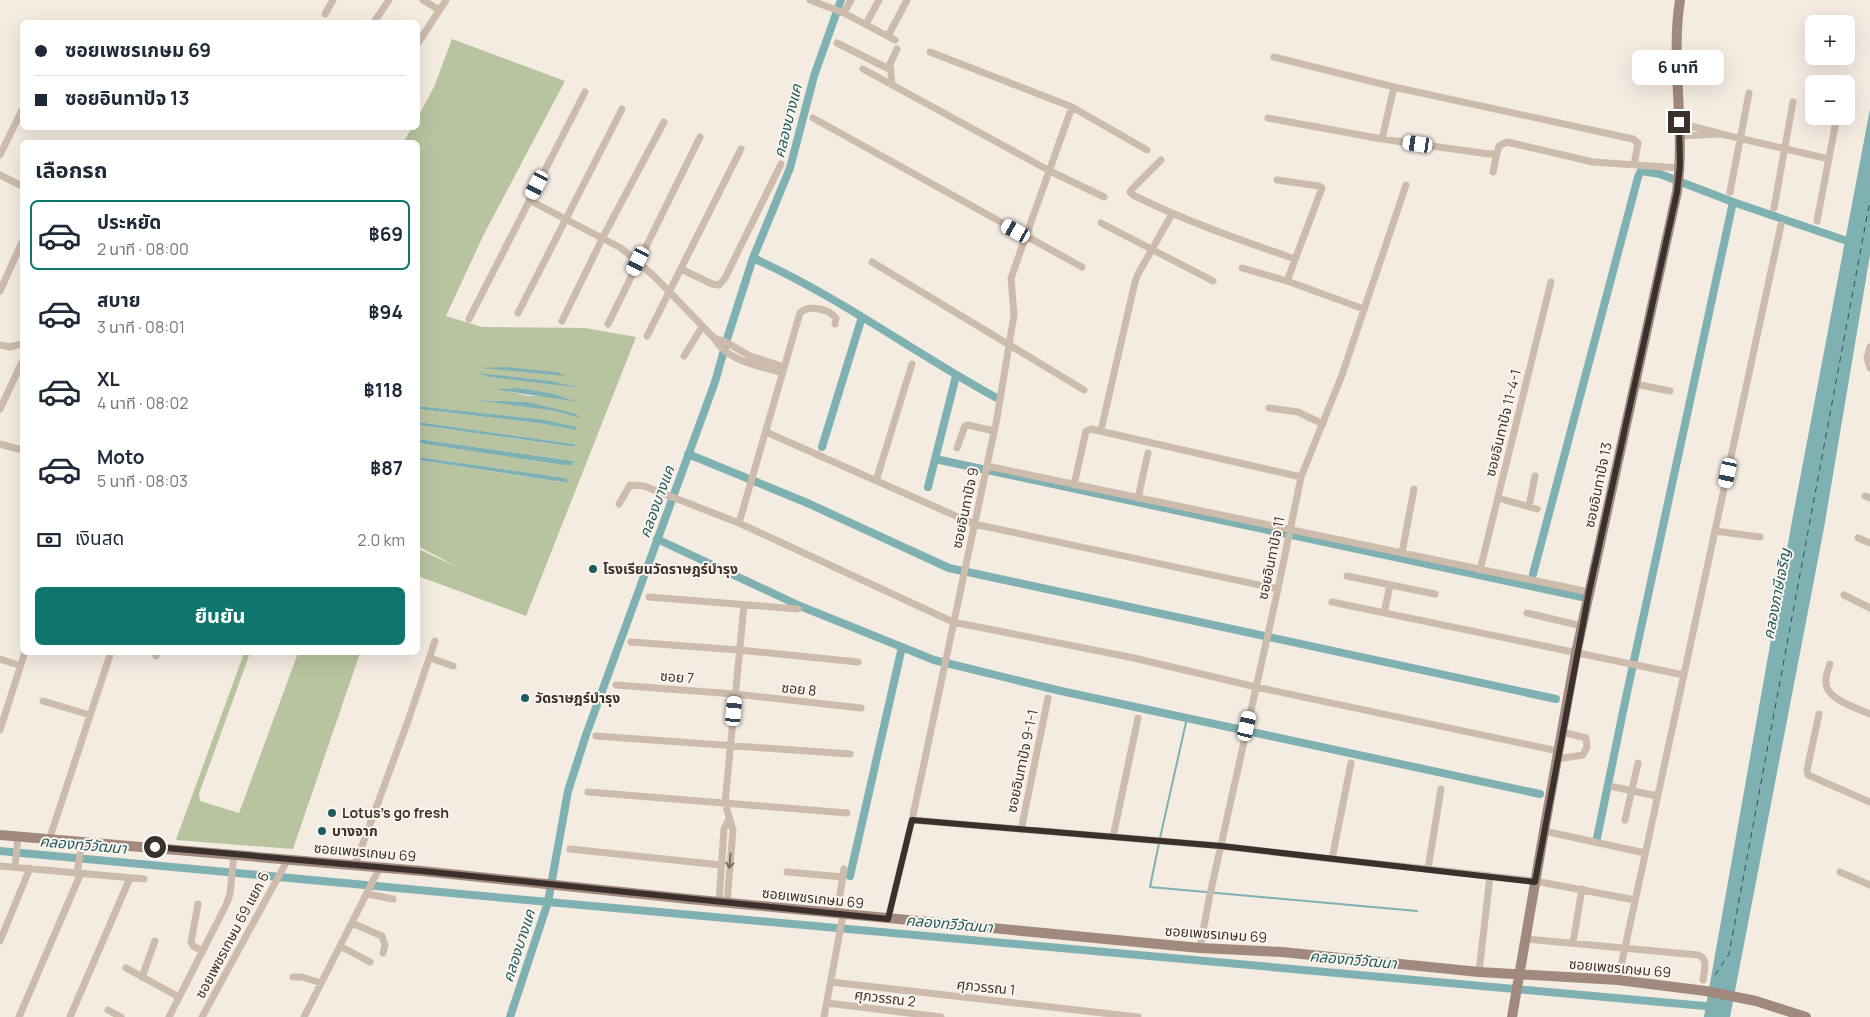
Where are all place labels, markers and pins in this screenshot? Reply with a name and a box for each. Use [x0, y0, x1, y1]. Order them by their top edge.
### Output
place label: โรงเรียนวัดราษฎร์บำรุง [603, 559, 738, 578]
marker: โรงเรียนวัดราษฎร์บำรุง [587, 563, 599, 575]
place label: วัดราษฎร์บำรุง [535, 688, 620, 707]
marker: วัดราษฎร์บำรุง [519, 692, 531, 704]
place label: Lotus's go fresh [342, 803, 449, 822]
marker: Lotus's go fresh [326, 807, 338, 819]
place label: บางจาก [332, 821, 378, 840]
marker: บางจาก [316, 825, 328, 837]

